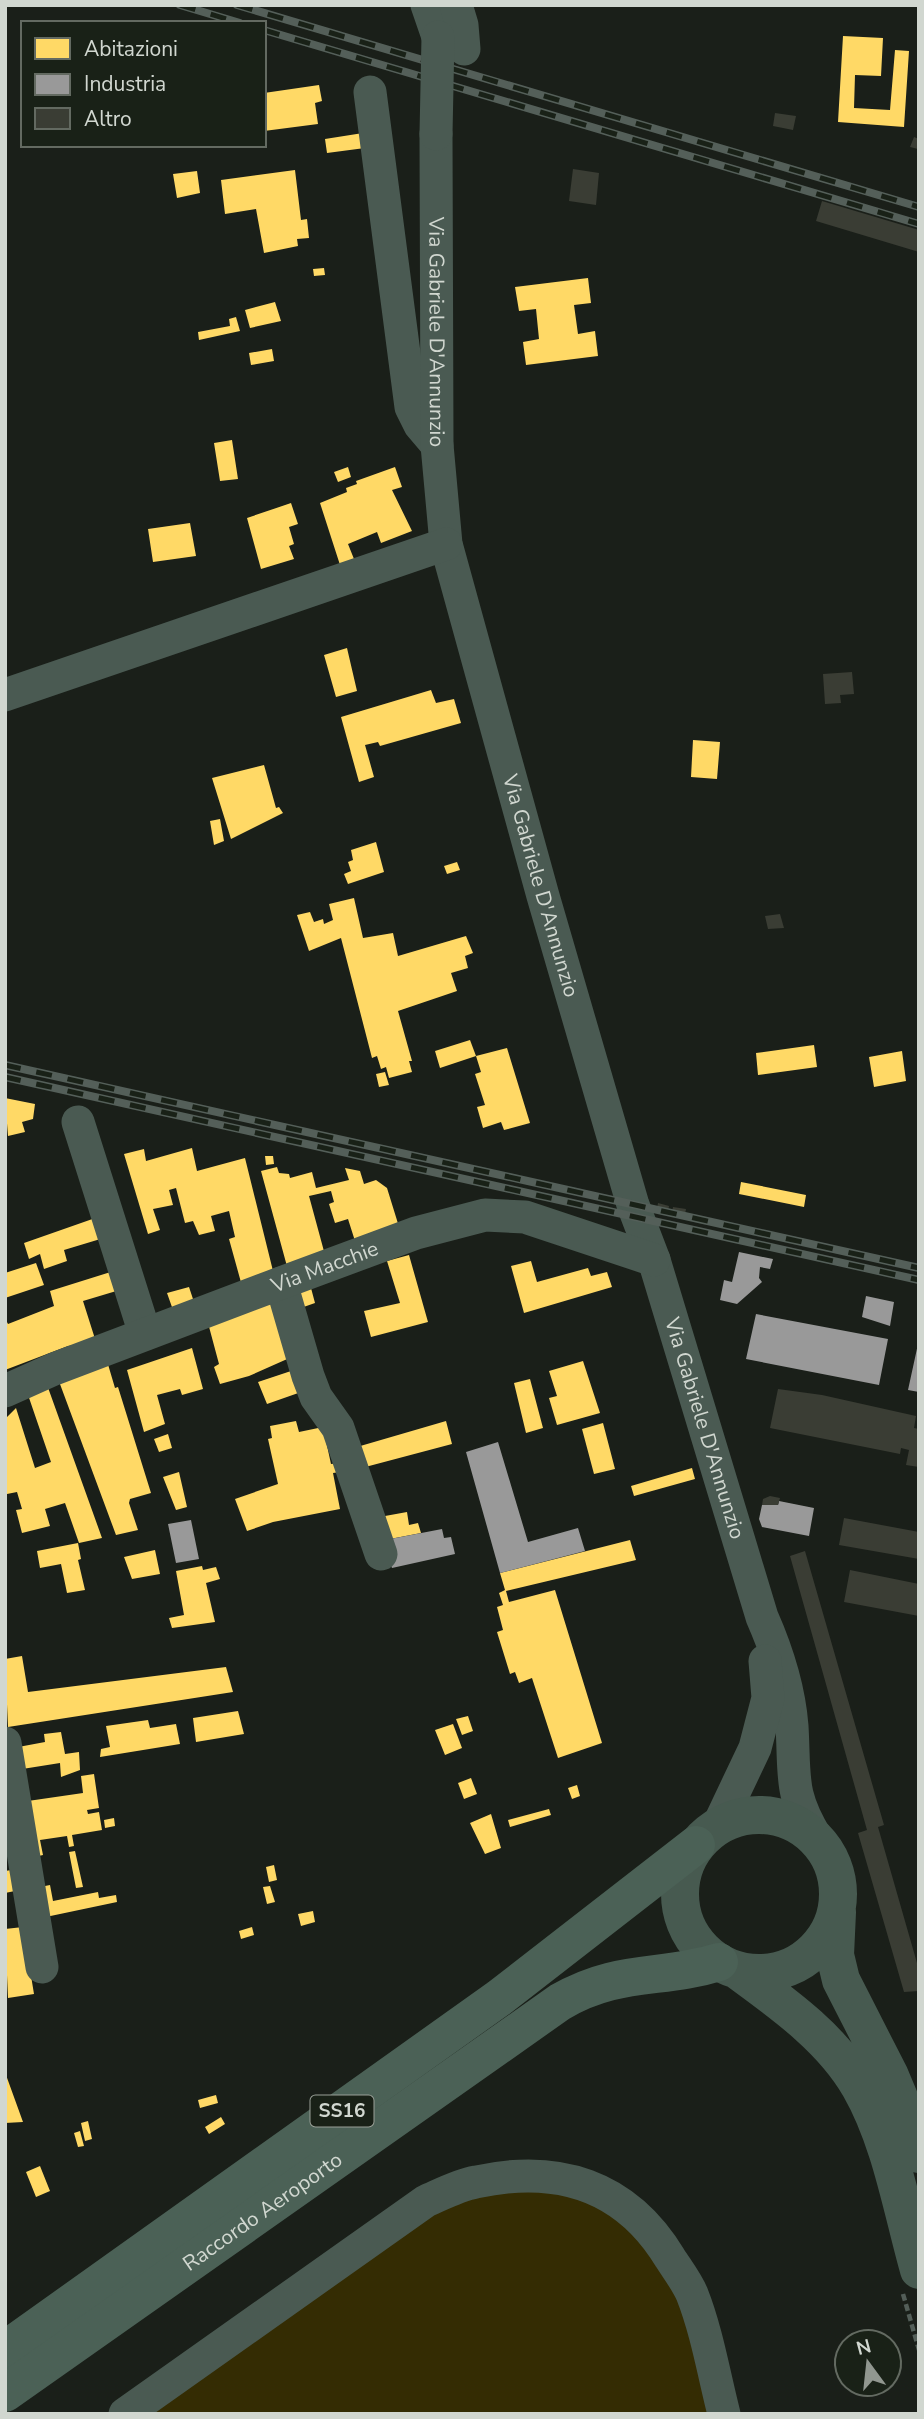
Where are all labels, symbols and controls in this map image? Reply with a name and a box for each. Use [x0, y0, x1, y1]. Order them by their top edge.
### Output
legend [21, 21, 266, 147]
text: Abitazioni [84, 35, 178, 63]
text: Industria [84, 70, 166, 98]
text: Altro [84, 105, 132, 133]
street label: Via Gabriele D'Annunzio [422, 216, 451, 447]
street label: Via Gabriele D'Annunzio [496, 770, 586, 1000]
street label: Via Macchie [266, 1234, 382, 1300]
street label: Via Gabriele D'Annunzio [658, 1313, 752, 1543]
road number: SS16 [310, 2096, 374, 2126]
street label: Raccordo Aeroporto [177, 2146, 348, 2277]
north arrow [833, 2328, 903, 2398]
text: N [854, 2333, 874, 2362]

